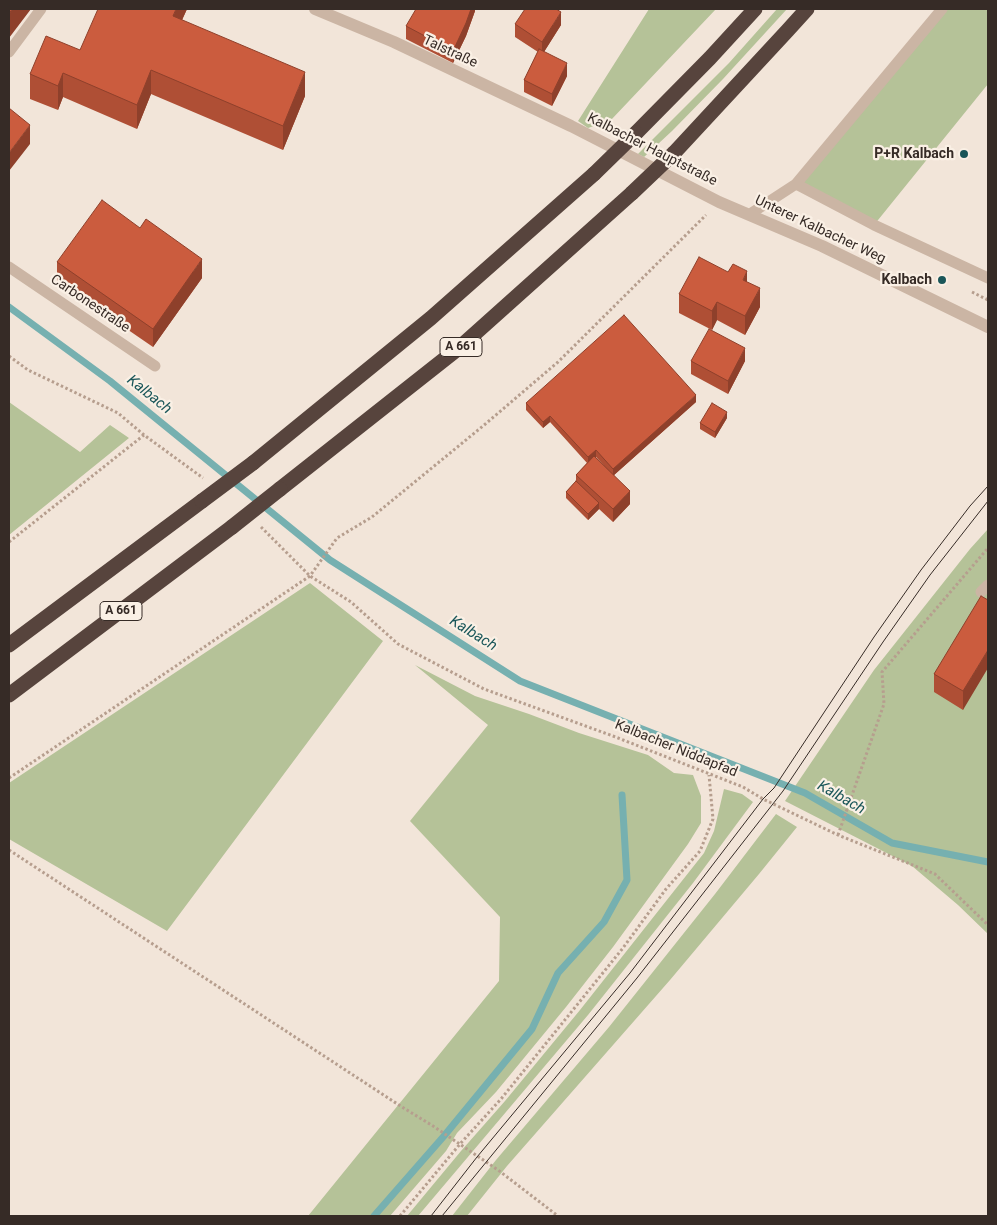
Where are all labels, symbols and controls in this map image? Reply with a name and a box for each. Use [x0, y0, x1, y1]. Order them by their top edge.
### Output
street label: Talstraße [420, 32, 480, 72]
street label: Kalbacher Hauptstraße [584, 110, 720, 190]
place label: P+R Kalbach [874, 146, 954, 162]
marker: P+R Kalbach [958, 148, 970, 160]
street label: Unterer Kalbacher Weg [752, 192, 888, 268]
street label: Carbonestraße [47, 271, 133, 337]
place label: Kalbach [881, 272, 932, 288]
marker: Kalbach [936, 274, 948, 286]
road number: A 661 [440, 338, 482, 357]
water label: Kalbach [123, 372, 175, 418]
road number: A 661 [100, 602, 142, 620]
water label: Kalbach [446, 613, 500, 655]
street label: Kalbacher Niddapfad [612, 717, 740, 781]
water label: Kalbach [814, 777, 868, 819]

